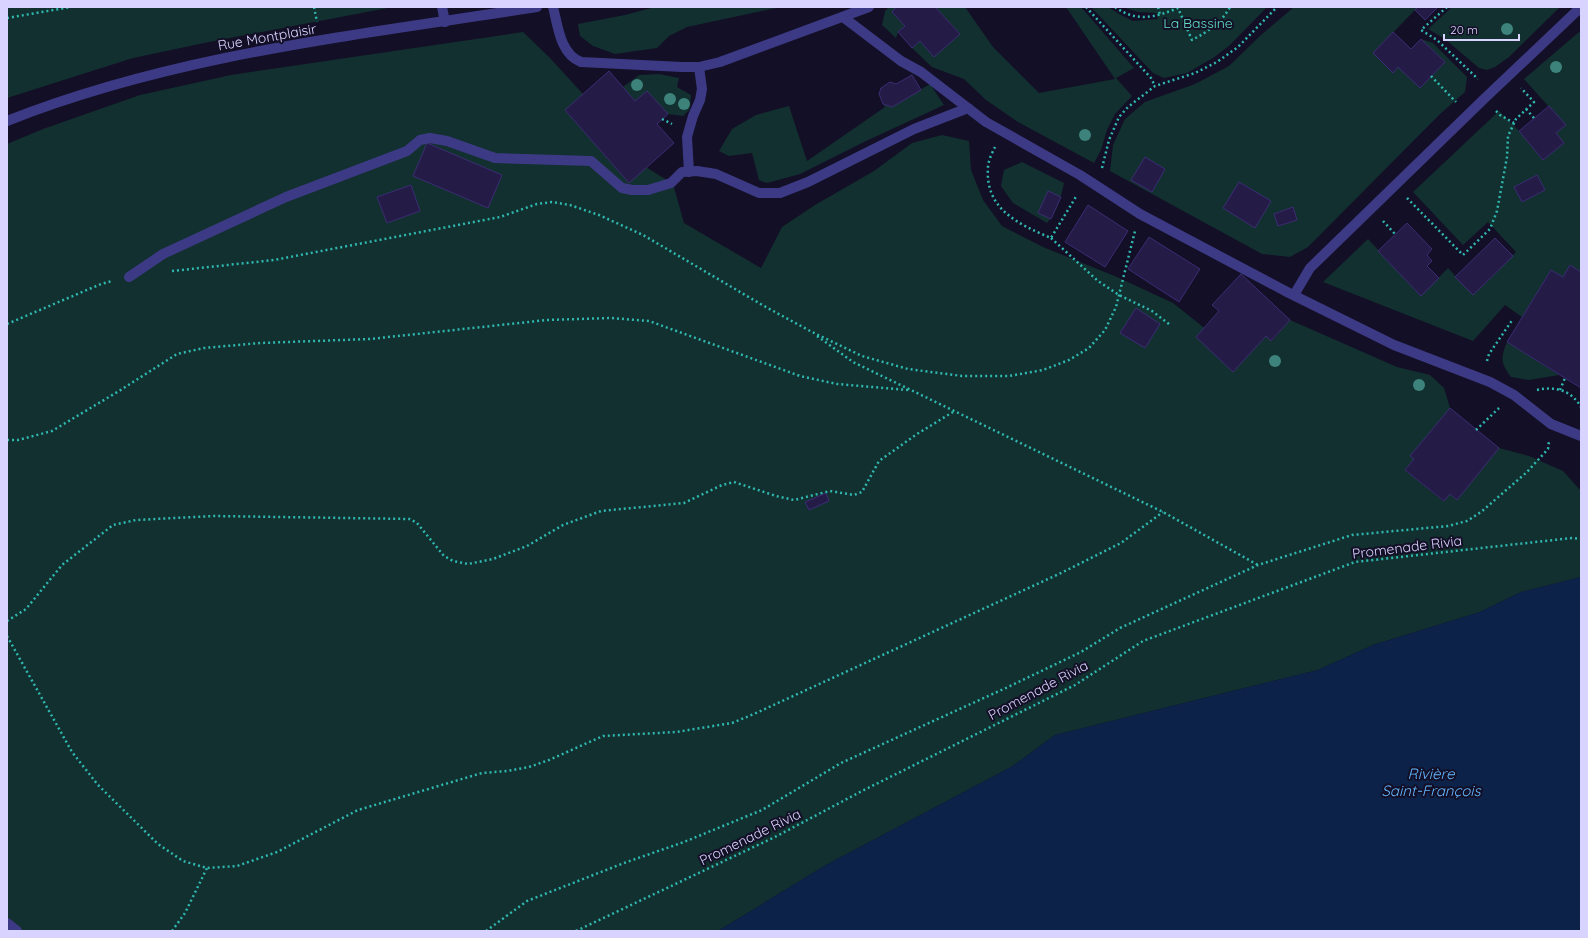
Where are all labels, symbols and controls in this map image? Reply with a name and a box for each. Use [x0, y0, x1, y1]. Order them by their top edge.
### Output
park label: La Bassine [1163, 14, 1233, 32]
scale bar [1444, 16, 1519, 42]
street label: Rue Montplaisir [216, 19, 318, 55]
text: 20 m [1450, 22, 1478, 37]
street label: Promenade Rivia [1351, 531, 1463, 563]
street label: Promenade Rivia [985, 656, 1091, 724]
water label: Rivière Saint-François [1381, 764, 1482, 800]
street label: Promenade Rivia [696, 805, 804, 869]

